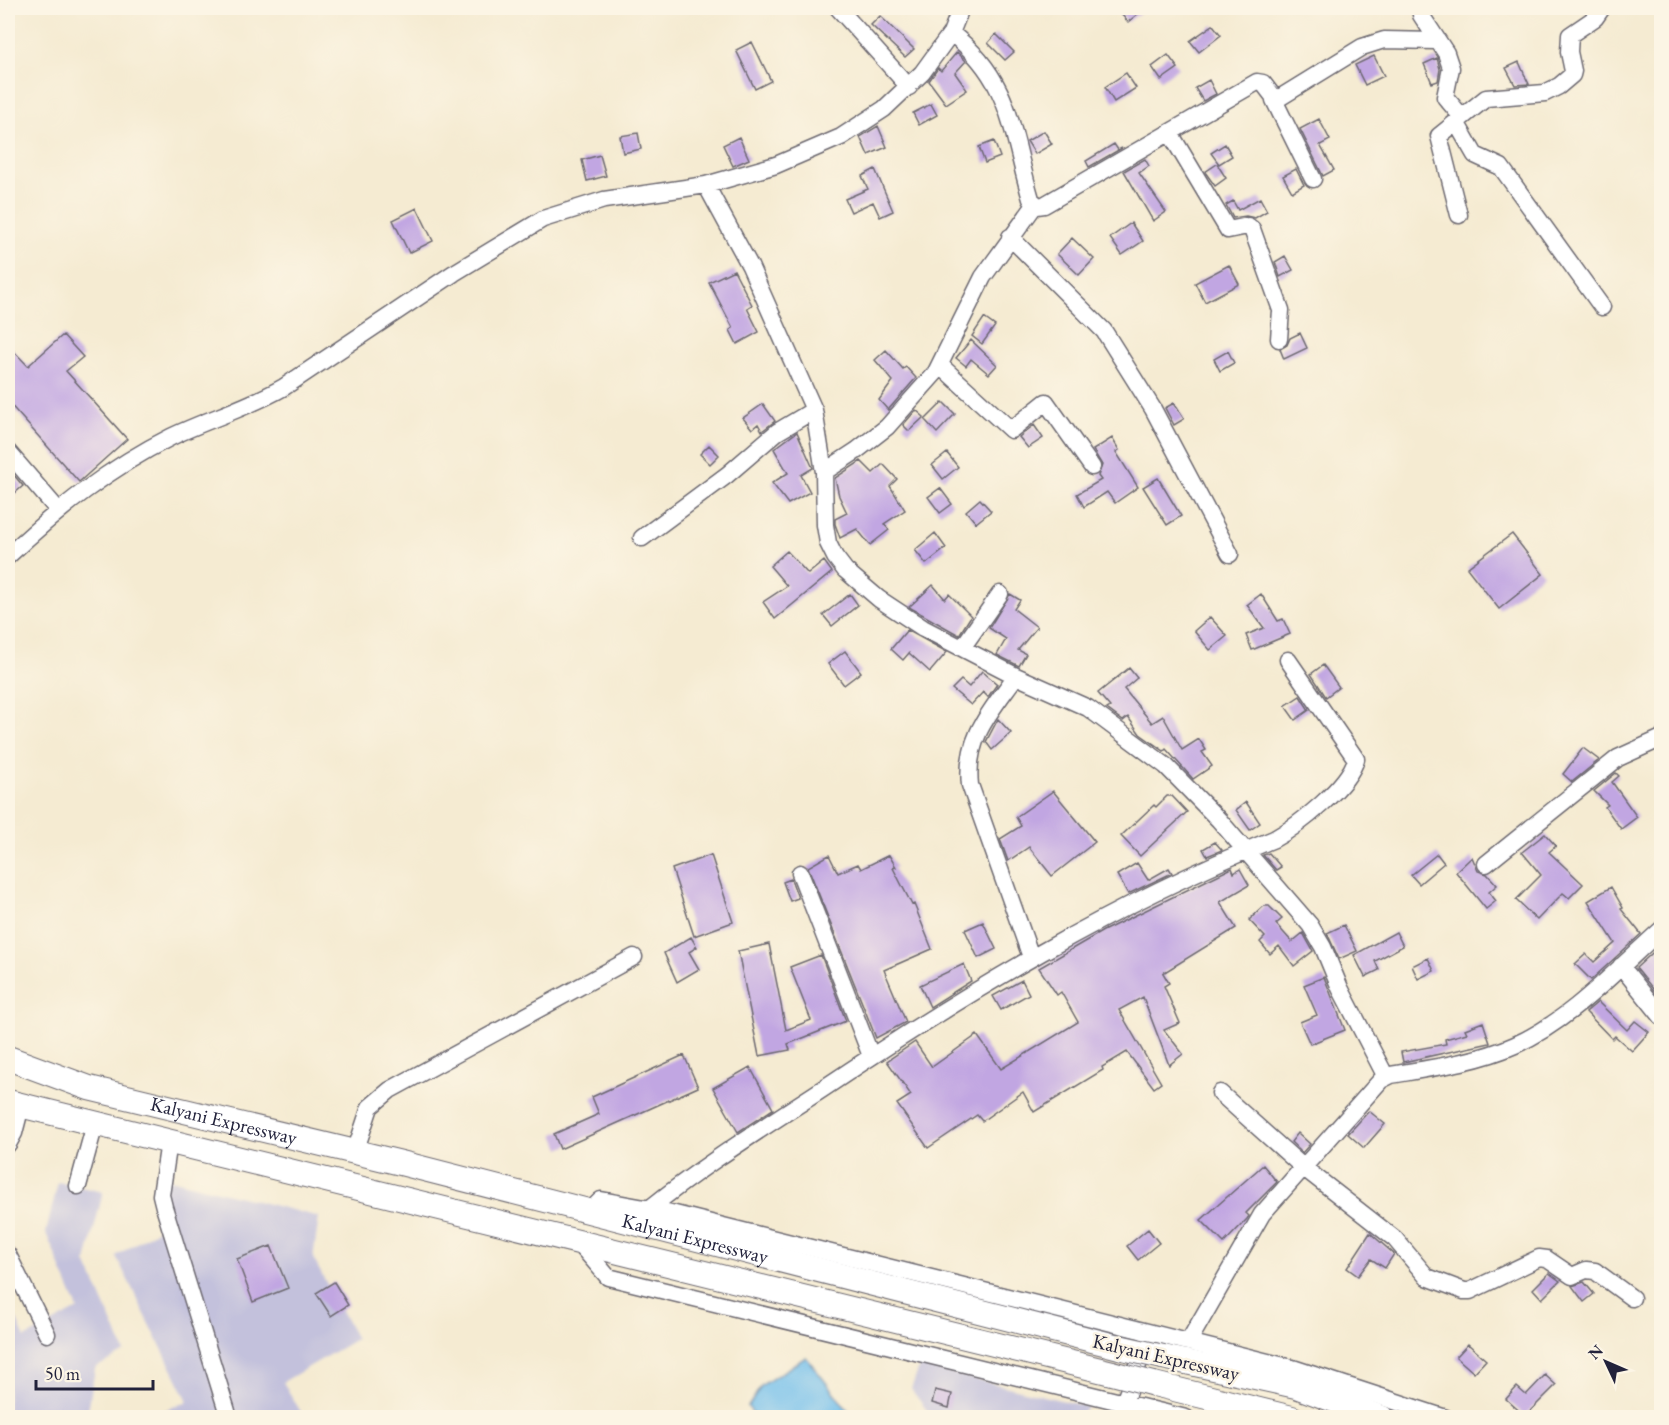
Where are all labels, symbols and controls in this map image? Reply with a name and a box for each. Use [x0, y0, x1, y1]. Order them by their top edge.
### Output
street label: Kalyani Expressway [148, 1090, 300, 1151]
street label: Kalyani Expressway [619, 1207, 771, 1270]
street label: Kalyani Expressway [1090, 1327, 1242, 1387]
north arrow [1576, 1332, 1636, 1392]
text: N [1584, 1340, 1608, 1364]
scale bar [36, 1353, 153, 1391]
text: 50 m [45, 1362, 80, 1385]

